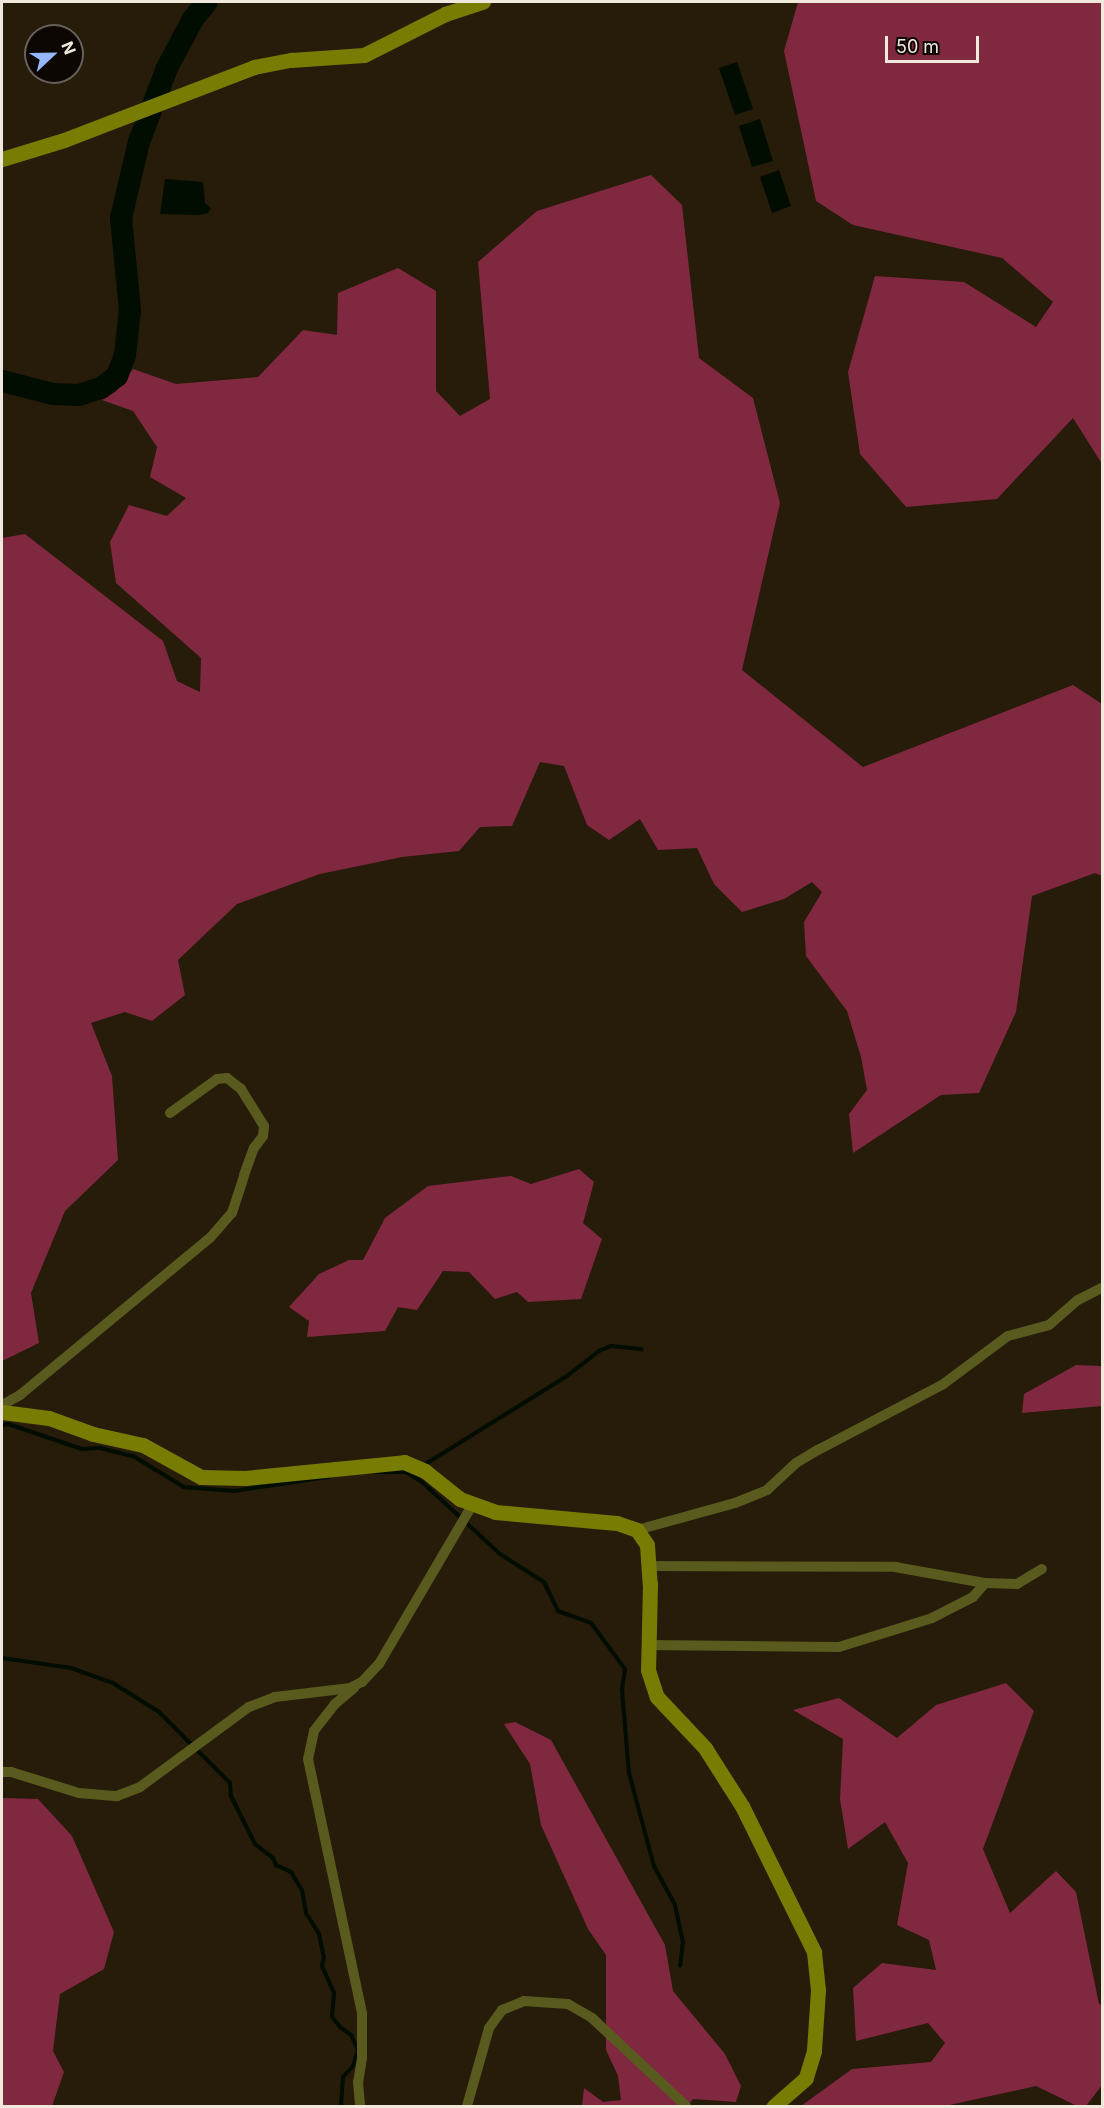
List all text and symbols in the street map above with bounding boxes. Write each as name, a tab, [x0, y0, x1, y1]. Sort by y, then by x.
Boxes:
north arrow	[24, 24, 84, 84]
scale bar	[888, 24, 982, 62]
text: 50 m	[896, 36, 939, 57]
text: N	[57, 39, 80, 57]

